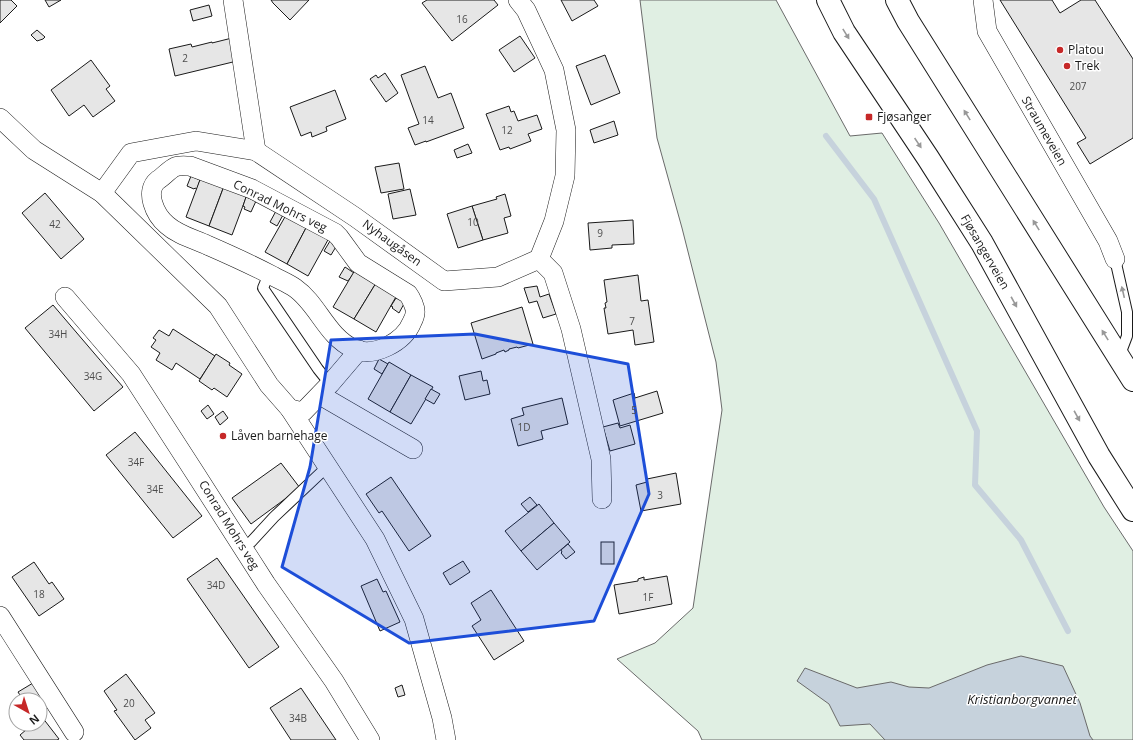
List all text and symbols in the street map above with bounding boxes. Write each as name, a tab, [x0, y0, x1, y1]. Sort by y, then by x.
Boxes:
house number: 16	[456, 12, 468, 26]
one-way arrow	[842, 29, 850, 39]
place label: Platou	[1068, 41, 1104, 58]
marker: Platou	[1055, 45, 1065, 55]
house number: 2	[182, 51, 188, 65]
place label: Trek	[1075, 57, 1100, 74]
marker: Trek	[1062, 61, 1072, 71]
house number: 207	[1069, 79, 1087, 93]
street label: Straumeveien	[1018, 93, 1071, 169]
place label: Fjøsanger	[877, 108, 931, 125]
one-way arrow	[963, 110, 971, 120]
marker: Fjøsanger	[864, 112, 874, 122]
house number: 14	[422, 113, 434, 127]
house number: 12	[501, 123, 513, 137]
one-way arrow	[914, 138, 922, 148]
street label: Conrad Mohrs veg	[230, 175, 330, 236]
street label: Fjøsangerveien	[957, 211, 1014, 292]
street label: Nyhaugåsen	[359, 215, 425, 270]
house number: 10	[467, 215, 479, 229]
house number: 42	[49, 217, 61, 231]
one-way arrow	[1032, 220, 1040, 230]
house number: 9	[597, 226, 603, 240]
one-way arrow	[1119, 286, 1125, 299]
one-way arrow	[1011, 296, 1018, 308]
house number: 7	[629, 314, 635, 328]
house number: 34H	[49, 327, 67, 341]
one-way arrow	[1101, 330, 1109, 340]
house number: 34G	[84, 369, 102, 383]
house number: 5	[631, 403, 637, 417]
one-way arrow	[1074, 410, 1080, 421]
house number: 1D	[518, 420, 530, 434]
place label: Låven barnehage	[231, 427, 328, 444]
marker: Låven barnehage	[218, 431, 228, 441]
house number: 34F	[128, 455, 144, 469]
street label: Conrad Mohrs veg	[195, 477, 264, 573]
house number: 34E	[147, 482, 164, 496]
house number: 3	[657, 488, 663, 502]
house number: 34D	[207, 578, 225, 592]
house number: 18	[33, 587, 45, 601]
house number: 1F	[643, 590, 653, 604]
water label: Kristianborgvannet	[967, 690, 1077, 708]
north arrow	[8, 692, 48, 732]
house number: 20	[123, 696, 135, 710]
house number: 34B	[289, 711, 307, 725]
text: N	[26, 712, 43, 729]

